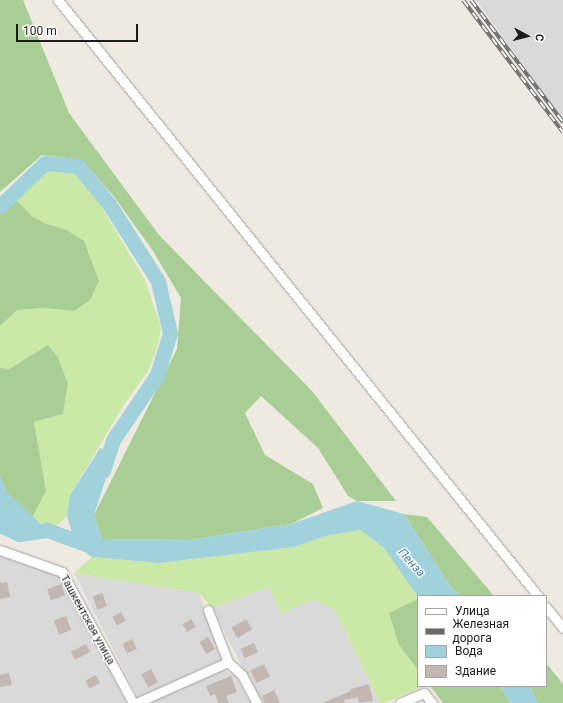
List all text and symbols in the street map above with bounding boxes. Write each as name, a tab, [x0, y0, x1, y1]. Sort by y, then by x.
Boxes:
scale bar	[18, 16, 140, 42]
north arrow	[507, 16, 547, 56]
text: 100 m	[23, 24, 57, 38]
text: С	[533, 33, 546, 42]
water label: Пенза	[394, 546, 428, 580]
street label: Ташкентская улица	[57, 573, 117, 667]
legend	[417, 595, 547, 687]
text: Улица	[455, 604, 490, 618]
text: Железная дорога	[453, 617, 509, 645]
text: Вода	[455, 644, 483, 658]
text: Здание	[455, 664, 496, 678]

